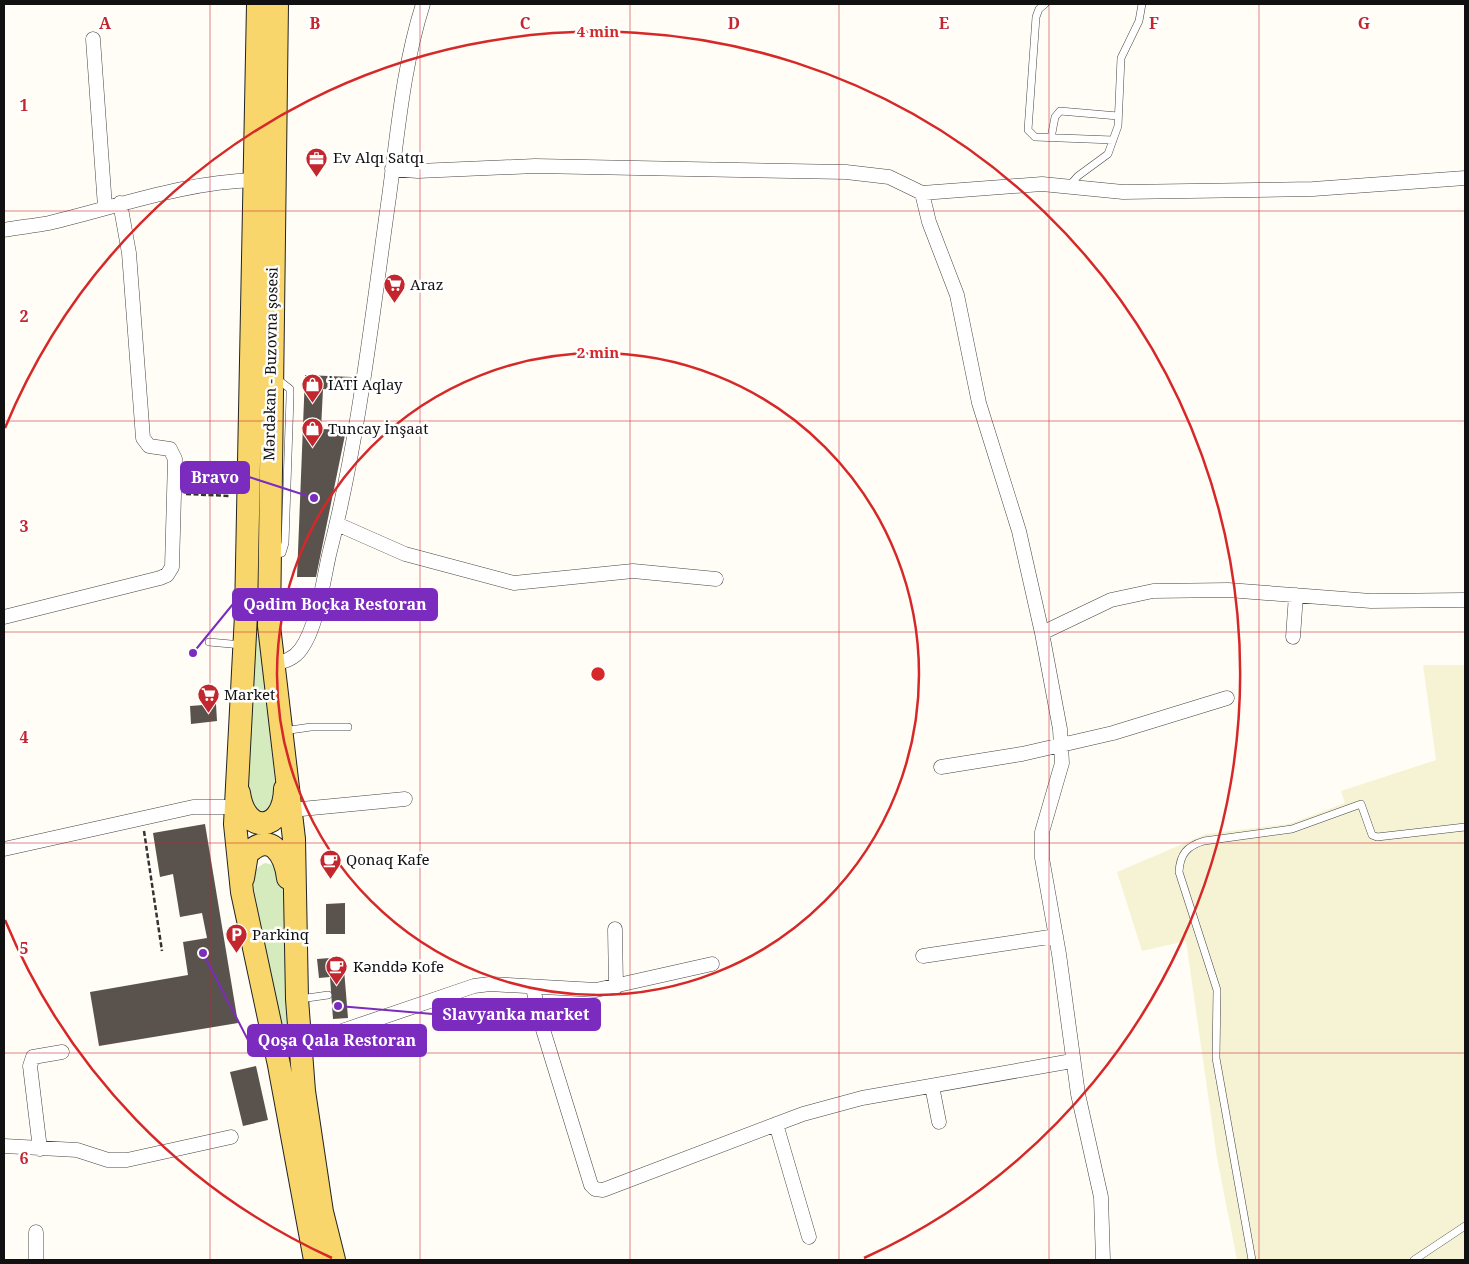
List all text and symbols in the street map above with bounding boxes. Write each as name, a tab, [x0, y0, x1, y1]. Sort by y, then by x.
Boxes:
text: A	[99, 12, 112, 34]
text: B	[310, 12, 321, 34]
text: C	[520, 12, 531, 34]
text: D	[728, 12, 740, 34]
text: E	[939, 12, 949, 34]
text: F	[1149, 12, 1159, 34]
text: G	[1358, 12, 1370, 34]
text: 4 min	[577, 21, 619, 41]
text: 1	[19, 94, 29, 116]
office icon: Ev Alqı Satqı	[305, 146, 329, 177]
place label: Ev Alqı Satqı	[333, 147, 424, 167]
street label: Mərdəkan - Buzovna şosesi	[258, 267, 282, 461]
supermarket icon: Araz	[382, 273, 406, 304]
place label: Araz	[410, 274, 443, 294]
text: 2	[19, 305, 29, 327]
text: 2 min	[577, 342, 619, 362]
shop icon: İATİ Aqlay	[300, 373, 324, 404]
place label: İATİ Aqlay	[328, 374, 403, 394]
shop icon: Tuncay İnşaat	[300, 417, 324, 448]
place label: Tuncay İnşaat	[328, 418, 428, 438]
callout: Bravo	[181, 462, 249, 493]
text: Bravo	[191, 466, 239, 488]
text: 3	[19, 515, 29, 537]
callout: Qədim Boçka Restoran	[233, 589, 437, 620]
text: Qədim Boçka Restoran	[243, 593, 427, 615]
centre of rings	[589, 665, 607, 683]
supermarket icon: Market	[196, 683, 220, 714]
place label: Market	[224, 684, 275, 704]
text: 4	[19, 726, 29, 748]
cafe icon: Qonaq Kafe	[318, 848, 342, 879]
place label: Qonaq Kafe	[346, 849, 430, 869]
parking icon: Parkinq	[224, 923, 248, 954]
place label: Parkinq	[252, 924, 309, 944]
text: 5	[19, 937, 29, 959]
cafe icon: Kənddə Kofe	[325, 955, 349, 986]
place label: Kənddə Kofe	[353, 956, 444, 976]
callout: Slavyanka market	[433, 999, 600, 1030]
text: Slavyanka market	[443, 1003, 590, 1025]
callout: Qoşa Qala Restoran	[248, 1025, 426, 1056]
text: Qoşa Qala Restoran	[258, 1029, 416, 1051]
text: 6	[19, 1147, 29, 1169]

